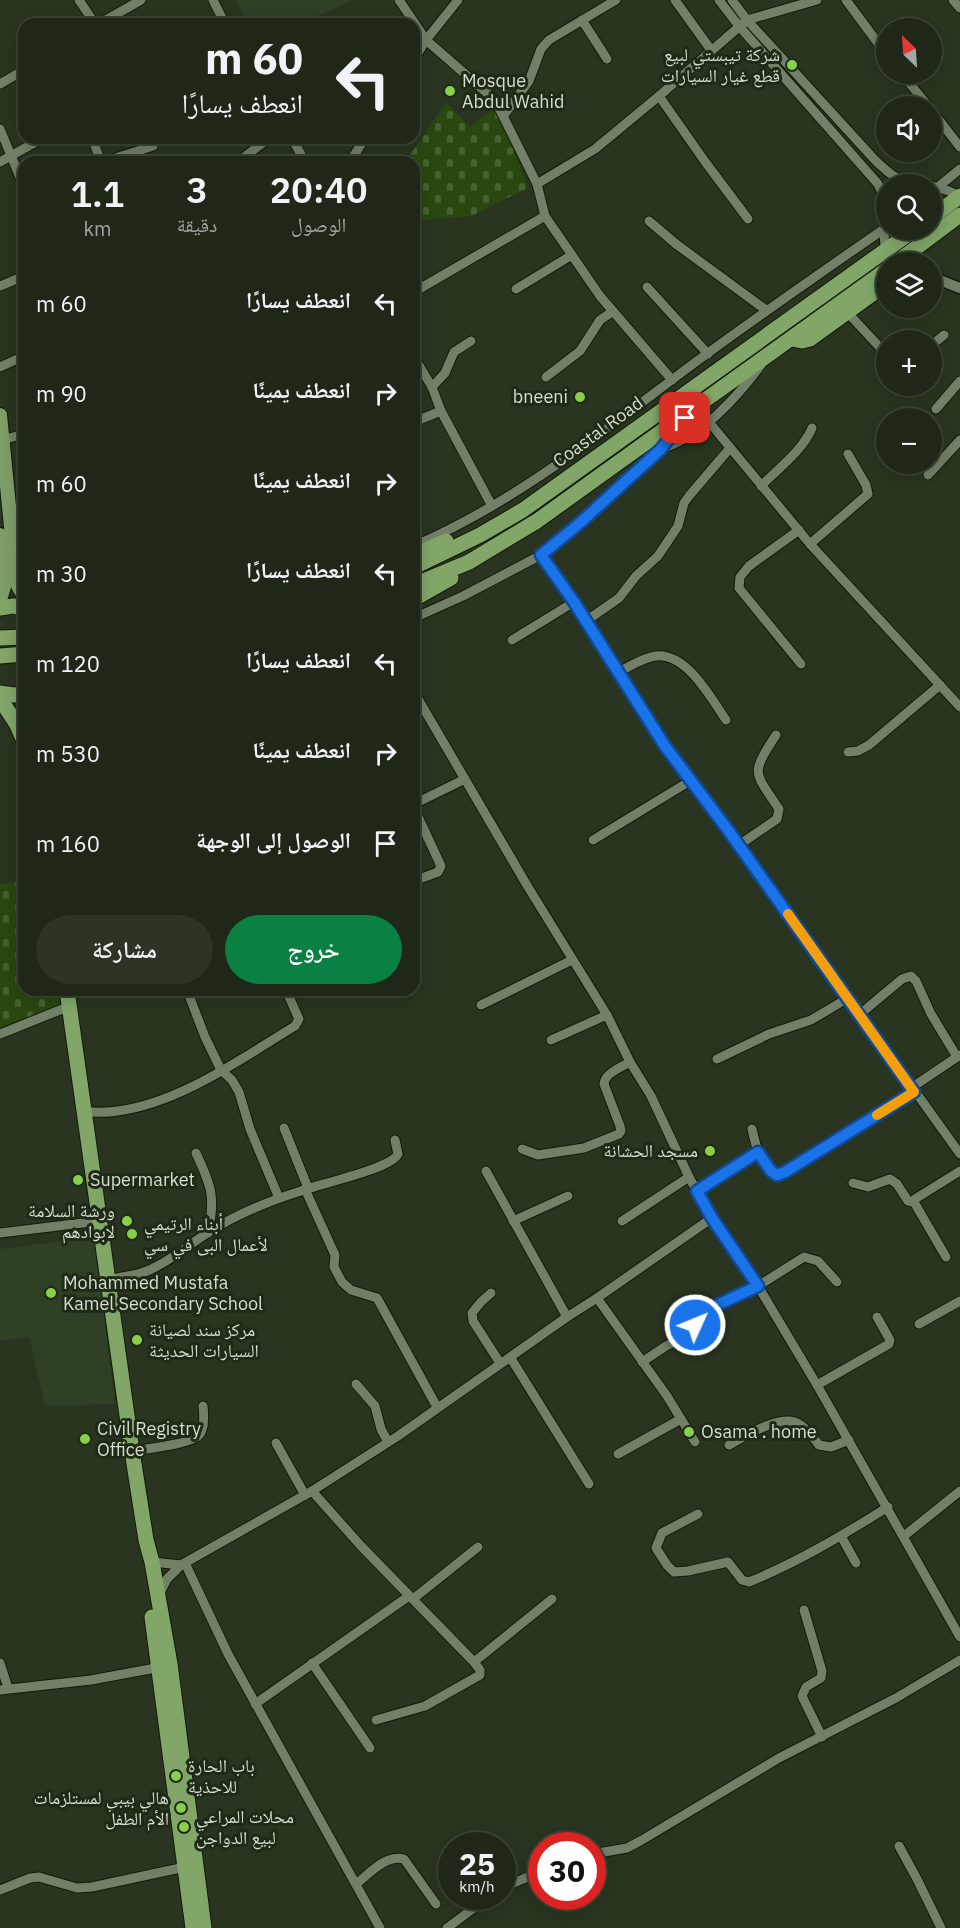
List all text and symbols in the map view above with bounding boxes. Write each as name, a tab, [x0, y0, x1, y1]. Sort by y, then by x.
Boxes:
north arrow	[876, 18, 942, 84]
map controls	[876, 18, 942, 474]
text: 60 m	[205, 31, 303, 86]
icon: left	[324, 42, 402, 120]
place label: شركة تيبستي لبيع قطع غيار السيارات	[661, 43, 780, 88]
marker: شركة تيبستي لبيع قطع غيار السيارات	[785, 58, 799, 72]
place label: Mosque Abdul Wahid	[462, 69, 564, 113]
marker: Mosque Abdul Wahid	[443, 84, 457, 98]
text: انعطف يسارًا	[182, 85, 303, 120]
button: sound	[876, 96, 942, 162]
text: 3	[186, 166, 208, 213]
text: 20:40	[270, 166, 368, 213]
text: 1.1	[70, 170, 124, 217]
button: search	[876, 174, 942, 240]
text: دقيقة	[177, 211, 217, 238]
text: الوصول	[291, 211, 346, 238]
text: km	[83, 215, 111, 242]
button: layers	[876, 252, 942, 318]
text: انعطف يسارًا	[246, 285, 351, 314]
icon: left	[369, 287, 402, 320]
text: 60 m	[36, 289, 87, 318]
button: +	[876, 330, 942, 396]
text: انعطف يمينًا	[253, 375, 351, 404]
icon: right	[369, 377, 402, 410]
text: 90 m	[36, 379, 87, 408]
place label: bneeni	[513, 385, 568, 408]
marker: bneeni	[573, 390, 587, 404]
street label: Coastal Road	[548, 391, 647, 472]
pin	[659, 392, 710, 443]
icon: arrive	[668, 401, 701, 434]
button: −	[876, 408, 942, 474]
text: انعطف يمينًا	[253, 465, 351, 494]
icon: right	[369, 467, 402, 500]
text: 60 m	[36, 469, 87, 498]
text: انعطف يسارًا	[246, 555, 351, 584]
icon: left	[369, 557, 402, 590]
text: 30 m	[36, 559, 87, 588]
text: انعطف يسارًا	[246, 645, 351, 674]
icon: left	[369, 647, 402, 680]
text: 120 m	[36, 649, 100, 678]
text: انعطف يمينًا	[253, 735, 351, 764]
icon: right	[369, 737, 402, 770]
text: 530 m	[36, 739, 100, 768]
text: الوصول إلى الوجهة	[196, 825, 351, 854]
icon: arrive	[369, 827, 402, 860]
text: 160 m	[36, 829, 100, 858]
button: مشاركة	[36, 915, 213, 984]
button: خروج	[225, 915, 402, 984]
place label: مسجد الحشانة	[603, 1139, 698, 1162]
marker: مسجد الحشانة	[703, 1144, 717, 1158]
place label: Supermarket	[90, 1168, 195, 1191]
marker: Supermarket	[71, 1173, 85, 1187]
place label: ورشة السلامة لابوادهم	[28, 1199, 115, 1244]
place label: أبناء الرتيمي لأعمال البى في سي	[144, 1212, 268, 1260]
marker: ورشة السلامة لابوادهم	[120, 1214, 134, 1228]
marker: أبناء الرتيمي لأعمال البى في سي	[125, 1227, 139, 1241]
place label: Mohammed Mustafa Kamel Secondary School	[63, 1271, 263, 1315]
marker: Mohammed Mustafa Kamel Secondary School	[44, 1286, 58, 1300]
position arrow	[663, 1293, 727, 1357]
place label: مركز سند لصيانة السيارات الحديثة	[149, 1318, 259, 1362]
marker: مركز سند لصيانة السيارات الحديثة	[130, 1333, 144, 1347]
place label: Civil Registry Office	[97, 1417, 201, 1461]
place label: Osama . home	[701, 1420, 817, 1443]
marker: Osama . home	[682, 1425, 696, 1439]
marker: Civil Registry Office	[78, 1432, 92, 1446]
place label: باب الحارة للاحذية	[188, 1754, 255, 1798]
marker: باب الحارة للاحذية	[169, 1769, 183, 1783]
place label: هالي بيبي لمستلزمات الأم الطفل	[34, 1786, 169, 1831]
marker: هالي بيبي لمستلزمات الأم الطفل	[174, 1801, 188, 1815]
place label: محلات المراعي لبيع الدواجن	[196, 1805, 294, 1850]
marker: محلات المراعي لبيع الدواجن	[177, 1820, 191, 1834]
speed limit sign: 30	[528, 1832, 606, 1910]
text: 25	[459, 1844, 495, 1883]
text: km/h	[459, 1877, 495, 1896]

